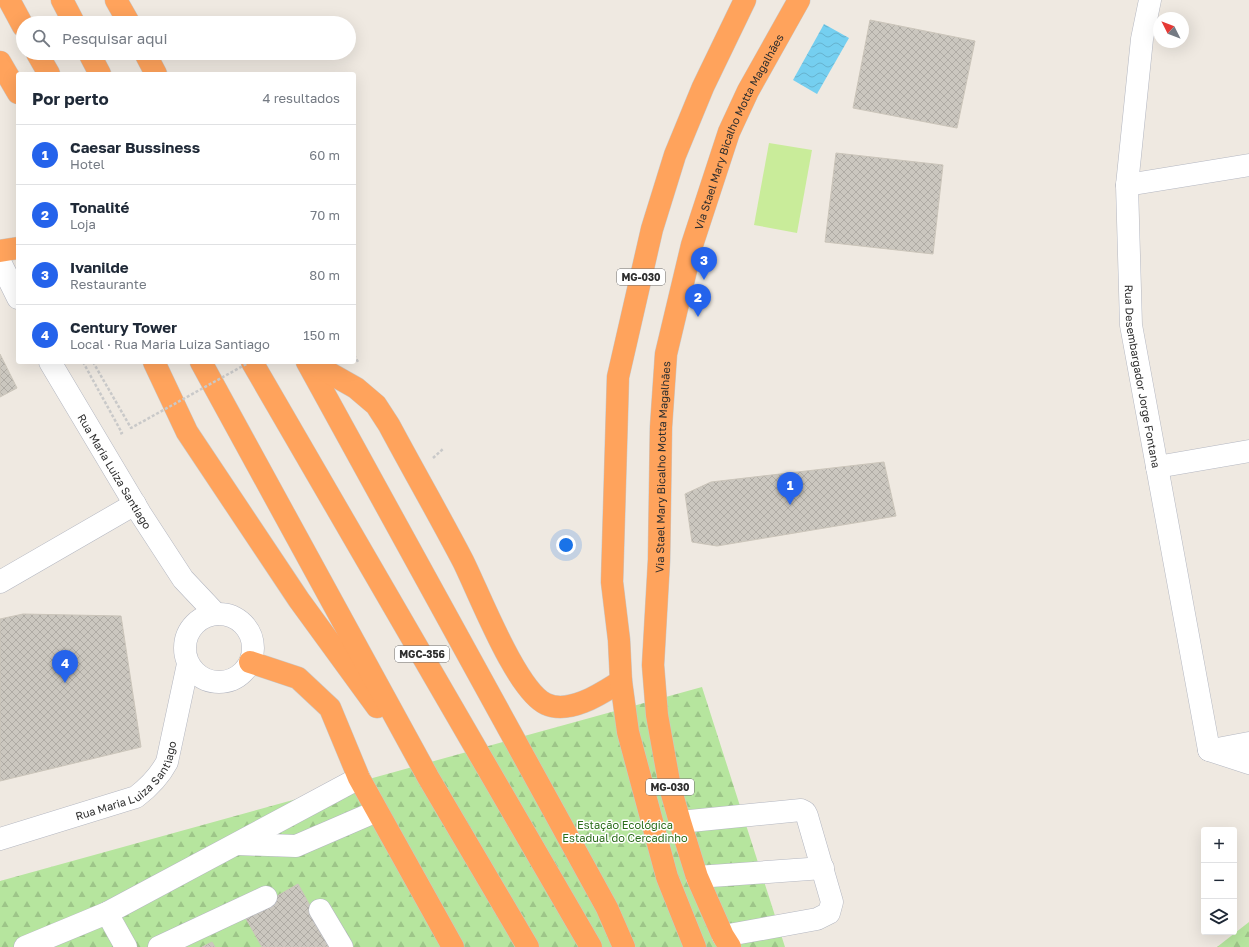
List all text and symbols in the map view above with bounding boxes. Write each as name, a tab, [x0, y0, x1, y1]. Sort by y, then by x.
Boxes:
north arrow	[1153, 12, 1189, 48]
search box	[16, 16, 356, 60]
icon: search	[30, 27, 52, 49]
text: Pesquisar aqui	[62, 29, 167, 47]
street label: Via Stael Mary Bicalho Motta Magalhães	[691, 31, 785, 231]
text: Por perto	[32, 88, 109, 109]
text: 4 resultados	[262, 90, 340, 106]
text: Caesar Bussiness	[70, 138, 200, 156]
text: 1	[42, 147, 48, 163]
text: 60 m	[309, 147, 340, 163]
text: Hotel	[70, 156, 105, 172]
text: Tonalité	[70, 198, 129, 216]
text: 2	[41, 207, 49, 223]
text: 70 m	[310, 207, 340, 223]
text: Loja	[70, 216, 96, 232]
pin: 3	[691, 247, 717, 280]
text: Ivanilde	[70, 258, 129, 276]
text: 3	[41, 267, 49, 283]
text: 80 m	[309, 267, 340, 283]
road number: MG-030	[617, 269, 665, 285]
text: Restaurante	[70, 276, 146, 292]
pin: 2	[685, 284, 711, 317]
street label: Rua Desembargador Jorge Fontana	[1123, 284, 1164, 469]
text: Century Tower	[70, 318, 177, 336]
text: 4	[41, 327, 49, 343]
text: 150 m	[303, 327, 340, 343]
text: Local · Rua Maria Luiza Santiago	[70, 336, 270, 352]
street label: Via Stael Mary Bicalho Motta Magalhães	[652, 361, 672, 573]
street label: Rua Maria Luiza Santiago	[76, 411, 155, 531]
pin: 1	[777, 472, 803, 505]
your location	[556, 535, 576, 555]
road number: MGC-356	[395, 646, 449, 662]
pin: 4	[52, 650, 78, 683]
street label: Rua Maria Luiza Santiago	[74, 739, 178, 822]
road number: MG-030	[646, 779, 694, 795]
park label: Estação Ecológica Estadual do Cercadinho	[562, 818, 688, 844]
map controls	[1201, 827, 1237, 935]
button: +	[1201, 827, 1237, 863]
button: −	[1201, 863, 1237, 899]
button: layers	[1201, 899, 1237, 935]

